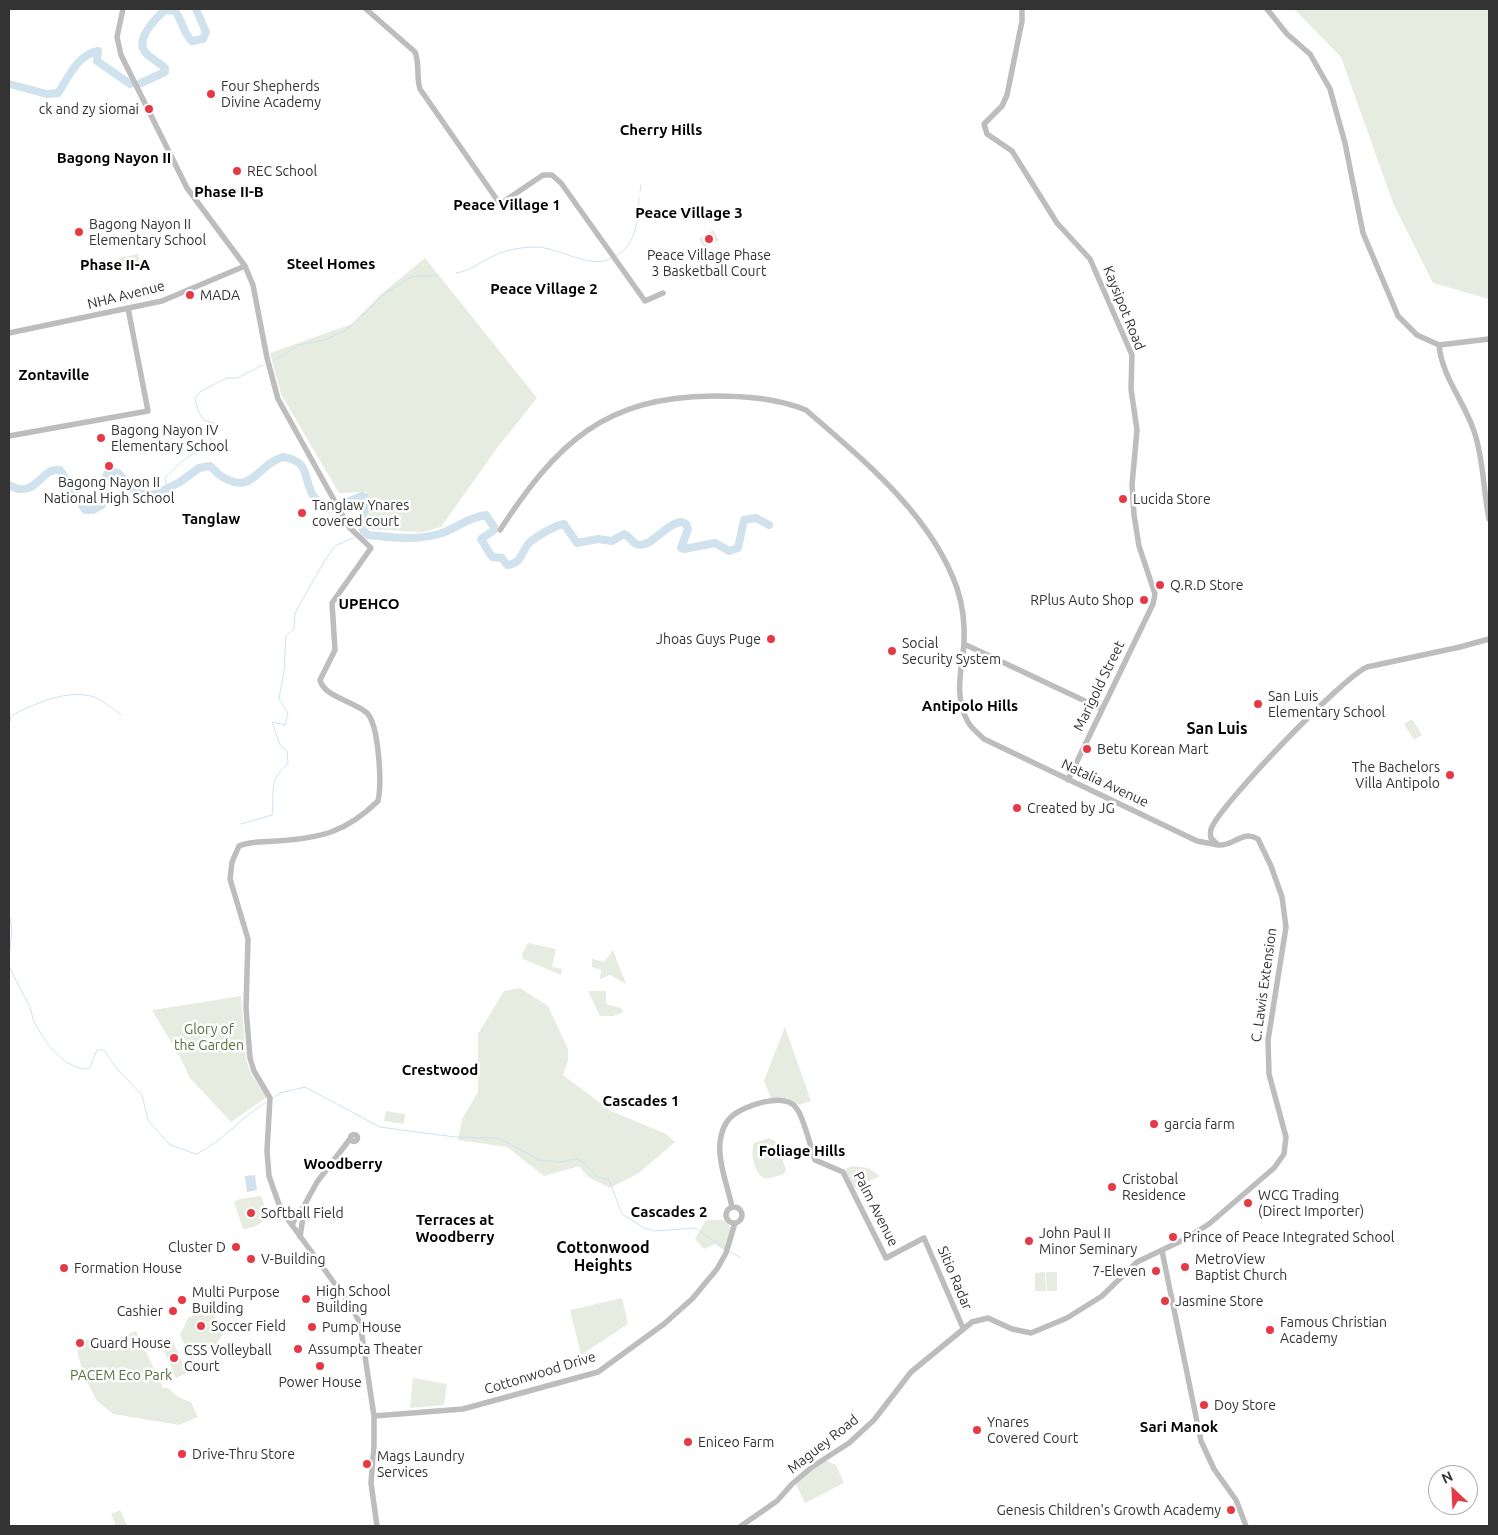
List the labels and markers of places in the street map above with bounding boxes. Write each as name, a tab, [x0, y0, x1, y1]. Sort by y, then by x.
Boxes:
place label: Four Shepherds Divine Academy	[221, 78, 321, 110]
marker: Four Shepherds Divine Academy	[205, 88, 217, 100]
place label: ck and zy siomai	[39, 101, 139, 117]
marker: ck and zy siomai	[143, 103, 155, 115]
place label: REC School	[247, 163, 317, 179]
marker: REC School	[231, 165, 243, 177]
place label: Bagong Nayon II Elementary School	[89, 216, 206, 248]
marker: Bagong Nayon II Elementary School	[73, 226, 85, 238]
marker: Peace Village Phase 3 Basketball Court	[703, 233, 715, 245]
place label: Peace Village Phase 3 Basketball Court	[647, 247, 771, 280]
place label: MADA	[200, 287, 240, 303]
marker: MADA	[184, 289, 196, 301]
place label: Bagong Nayon IV Elementary School	[111, 422, 228, 454]
marker: Bagong Nayon IV Elementary School	[95, 432, 107, 444]
marker: Bagong Nayon II National High School	[103, 460, 115, 472]
place label: Bagong Nayon II National High School	[44, 474, 174, 507]
place label: Lucida Store	[1133, 491, 1211, 507]
marker: Lucida Store	[1117, 493, 1129, 505]
place label: Tanglaw Ynares covered court	[312, 497, 409, 530]
marker: Tanglaw Ynares covered court	[296, 507, 308, 519]
place label: Q.R.D Store	[1170, 577, 1243, 593]
marker: Q.R.D Store	[1154, 579, 1166, 591]
place label: RPlus Auto Shop	[1030, 592, 1134, 608]
marker: RPlus Auto Shop	[1138, 594, 1150, 606]
place label: Jhoas Guys Puge	[656, 631, 761, 647]
marker: Jhoas Guys Puge	[765, 633, 777, 645]
place label: Social Security System	[902, 635, 1001, 668]
marker: Social Security System	[886, 645, 898, 657]
place label: San Luis Elementary School	[1268, 688, 1385, 720]
marker: San Luis Elementary School	[1252, 698, 1264, 710]
place label: Betu Korean Mart	[1097, 741, 1208, 757]
marker: Betu Korean Mart	[1081, 743, 1093, 755]
place label: The Bachelors Villa Antipolo	[1352, 759, 1440, 792]
marker: The Bachelors Villa Antipolo	[1444, 769, 1456, 781]
place label: Created by JG	[1027, 800, 1115, 816]
marker: Created by JG	[1011, 802, 1023, 814]
place label: garcia farm	[1164, 1116, 1235, 1132]
marker: garcia farm	[1148, 1118, 1160, 1130]
place label: Cristobal Residence	[1122, 1171, 1186, 1204]
marker: Cristobal Residence	[1106, 1181, 1118, 1193]
place label: WCG Trading (Direct Importer)	[1258, 1187, 1364, 1220]
marker: WCG Trading (Direct Importer)	[1242, 1197, 1254, 1209]
place label: Softball Field	[261, 1205, 344, 1221]
marker: Softball Field	[245, 1207, 257, 1219]
place label: John Paul II Minor Seminary	[1039, 1225, 1137, 1258]
place label: Prince of Peace Integrated School	[1183, 1229, 1394, 1245]
marker: Prince of Peace Integrated School	[1167, 1231, 1179, 1243]
marker: John Paul II Minor Seminary	[1023, 1235, 1035, 1247]
place label: Cluster D	[168, 1239, 226, 1255]
marker: Cluster D	[230, 1241, 242, 1253]
place label: V-Building	[261, 1251, 325, 1267]
place label: MetroView Baptist Church	[1195, 1251, 1287, 1284]
marker: V-Building	[245, 1253, 257, 1265]
place label: Formation House	[74, 1260, 182, 1276]
marker: MetroView Baptist Church	[1179, 1261, 1191, 1273]
marker: Formation House	[58, 1262, 70, 1274]
place label: 7-Eleven	[1092, 1263, 1146, 1279]
marker: 7-Eleven	[1150, 1265, 1162, 1277]
place label: High School Building	[316, 1283, 390, 1315]
place label: Multi Purpose Building	[192, 1284, 280, 1316]
marker: High School Building	[300, 1293, 312, 1305]
place label: Jasmine Store	[1175, 1293, 1264, 1309]
marker: Multi Purpose Building	[176, 1294, 188, 1306]
marker: Jasmine Store	[1159, 1295, 1171, 1307]
place label: Cashier	[117, 1303, 163, 1319]
marker: Cashier	[167, 1305, 179, 1317]
place label: Famous Christian Academy	[1280, 1314, 1387, 1346]
place label: Soccer Field	[211, 1318, 286, 1334]
place label: Pump House	[322, 1319, 402, 1335]
marker: Soccer Field	[195, 1320, 207, 1332]
marker: Pump House	[306, 1321, 318, 1333]
marker: Famous Christian Academy	[1264, 1324, 1276, 1336]
place label: Guard House	[90, 1335, 171, 1351]
marker: Guard House	[74, 1337, 86, 1349]
place label: Assumpta Theater	[308, 1341, 423, 1357]
place label: CSS Volleyball Court	[184, 1342, 272, 1374]
marker: Assumpta Theater	[292, 1343, 304, 1355]
marker: CSS Volleyball Court	[168, 1352, 180, 1364]
marker: Power House	[314, 1360, 326, 1372]
place label: Power House	[278, 1374, 362, 1390]
place label: Doy Store	[1214, 1397, 1276, 1413]
marker: Doy Store	[1198, 1399, 1210, 1411]
place label: Ynares Covered Court	[987, 1414, 1078, 1446]
marker: Ynares Covered Court	[971, 1424, 983, 1436]
place label: Eniceo Farm	[698, 1434, 774, 1450]
marker: Eniceo Farm	[682, 1436, 694, 1448]
place label: Drive-Thru Store	[192, 1446, 295, 1462]
marker: Drive-Thru Store	[176, 1448, 188, 1460]
place label: Mags Laundry Services	[377, 1448, 465, 1480]
marker: Mags Laundry Services	[361, 1458, 373, 1470]
place label: Genesis Children's Growth Academy	[996, 1502, 1221, 1518]
marker: Genesis Children's Growth Academy	[1225, 1504, 1237, 1516]

